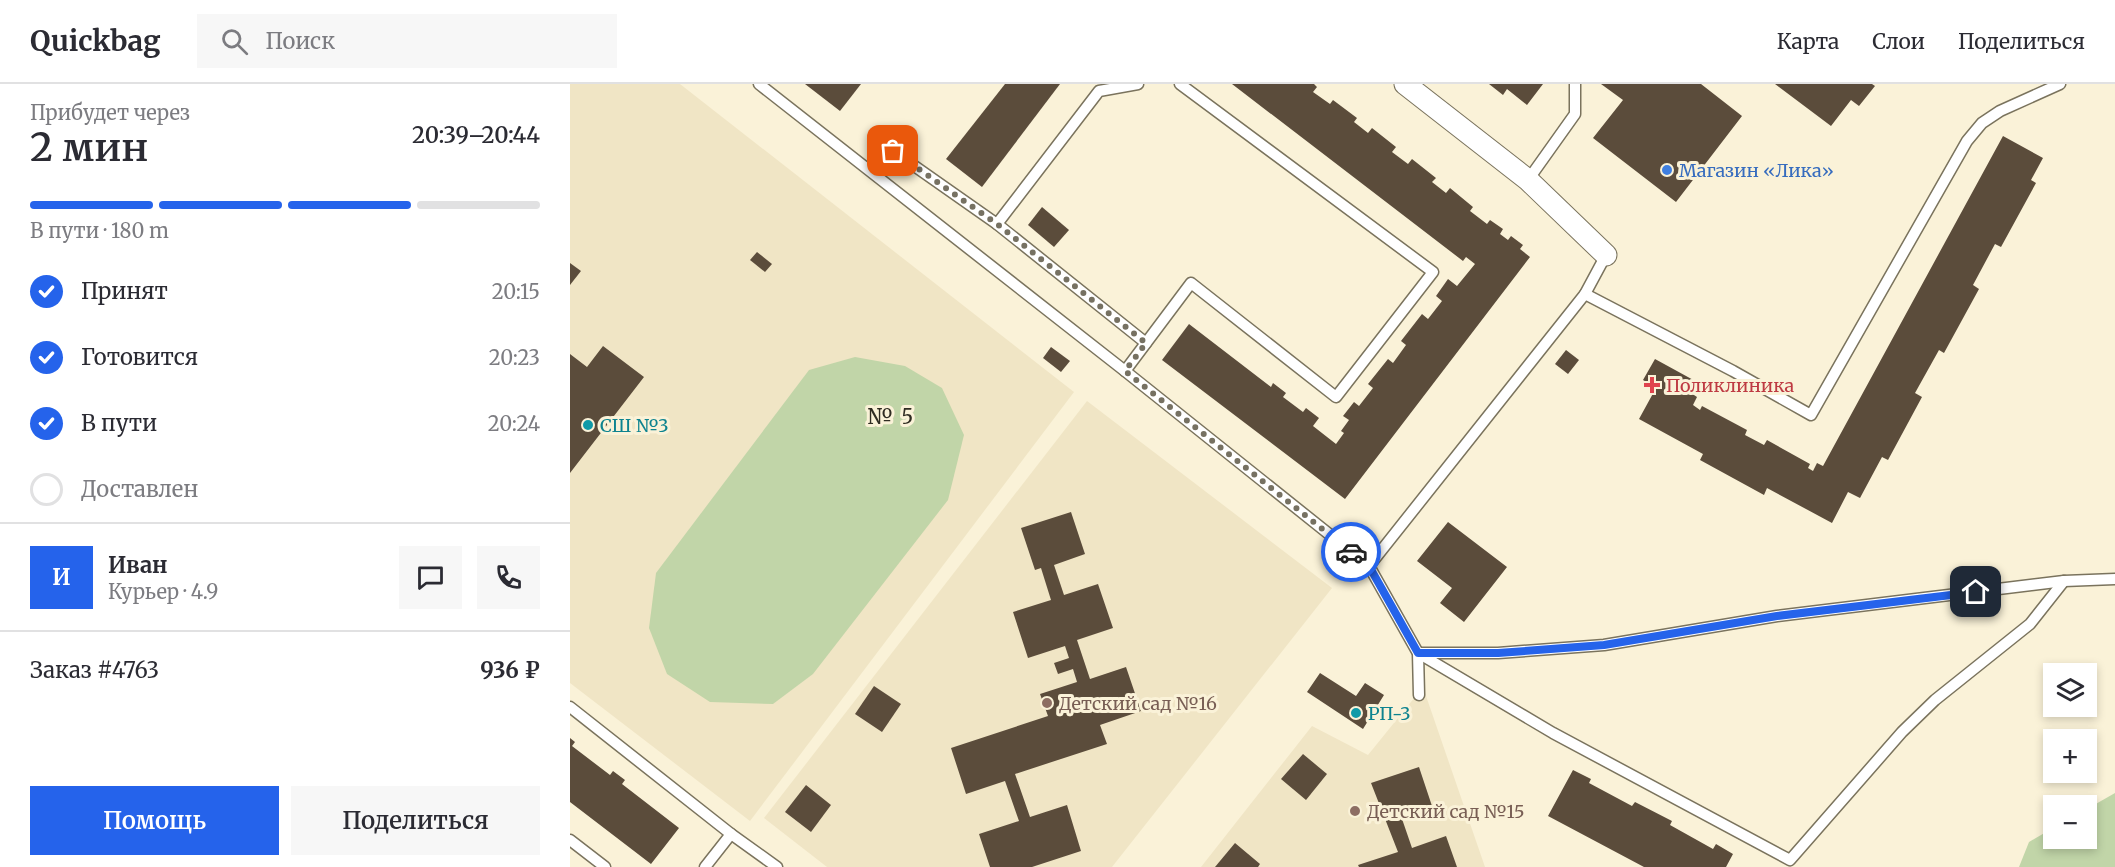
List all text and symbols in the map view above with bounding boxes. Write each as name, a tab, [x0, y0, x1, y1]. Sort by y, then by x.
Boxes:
search box	[197, 14, 617, 68]
text: Quickbag	[30, 23, 161, 59]
icon: search	[218, 25, 251, 58]
text: Поиск	[266, 27, 335, 55]
text: Карта	[1777, 28, 1839, 55]
text: Слои	[1872, 28, 1925, 55]
text: Поделиться	[1958, 28, 2085, 55]
text: Прибудет через	[30, 100, 190, 125]
text: 20:39–20:44	[412, 121, 540, 149]
text: 2 мин	[30, 123, 148, 172]
pin	[867, 125, 918, 176]
icon: bag	[876, 134, 909, 167]
place label: Магазин «Лика»	[1679, 159, 1834, 182]
marker: Магазин «Лика»	[1660, 163, 1674, 177]
text: В пути · 180 m	[30, 218, 169, 243]
icon: check	[30, 275, 63, 308]
text: Принят	[81, 277, 168, 305]
text: 20:15	[492, 279, 540, 304]
icon: check	[30, 341, 63, 374]
text: Готовится	[81, 343, 198, 371]
text: 20:23	[489, 345, 540, 370]
place label: Поликлиника	[1666, 374, 1795, 397]
marker: Поликлиника	[1643, 376, 1661, 394]
district label: № 5	[867, 404, 915, 429]
icon: check	[30, 407, 63, 440]
text: В пути	[81, 409, 157, 437]
text: 20:24	[488, 411, 540, 436]
place label: СШ №3	[600, 414, 669, 437]
marker: СШ №3	[581, 418, 595, 432]
text: Доставлен	[81, 475, 198, 503]
courier	[1321, 522, 1381, 582]
icon: car	[1335, 536, 1368, 569]
button: chat	[399, 546, 462, 609]
button: phone	[477, 546, 540, 609]
text: Иван	[108, 551, 168, 579]
text: И	[52, 563, 71, 591]
pin	[1950, 566, 2001, 617]
icon: home	[1959, 575, 1992, 608]
text: Курьер · 4.9	[108, 579, 218, 604]
text: Заказ #4763	[30, 656, 159, 684]
text: 936 ₽	[480, 656, 540, 684]
map controls	[2043, 663, 2097, 849]
button: layers	[2043, 663, 2097, 717]
place label: Детский сад №16	[1059, 692, 1217, 715]
marker: Детский сад №16	[1040, 696, 1054, 710]
place label: РП-3	[1368, 702, 1411, 725]
marker: РП-3	[1349, 706, 1363, 720]
button: +	[2043, 729, 2097, 783]
button: Помощь	[30, 786, 279, 855]
button: Поделиться	[291, 786, 540, 855]
button: −	[2043, 795, 2097, 849]
place label: Детский сад №15	[1367, 800, 1525, 823]
marker: Детский сад №15	[1348, 804, 1362, 818]

